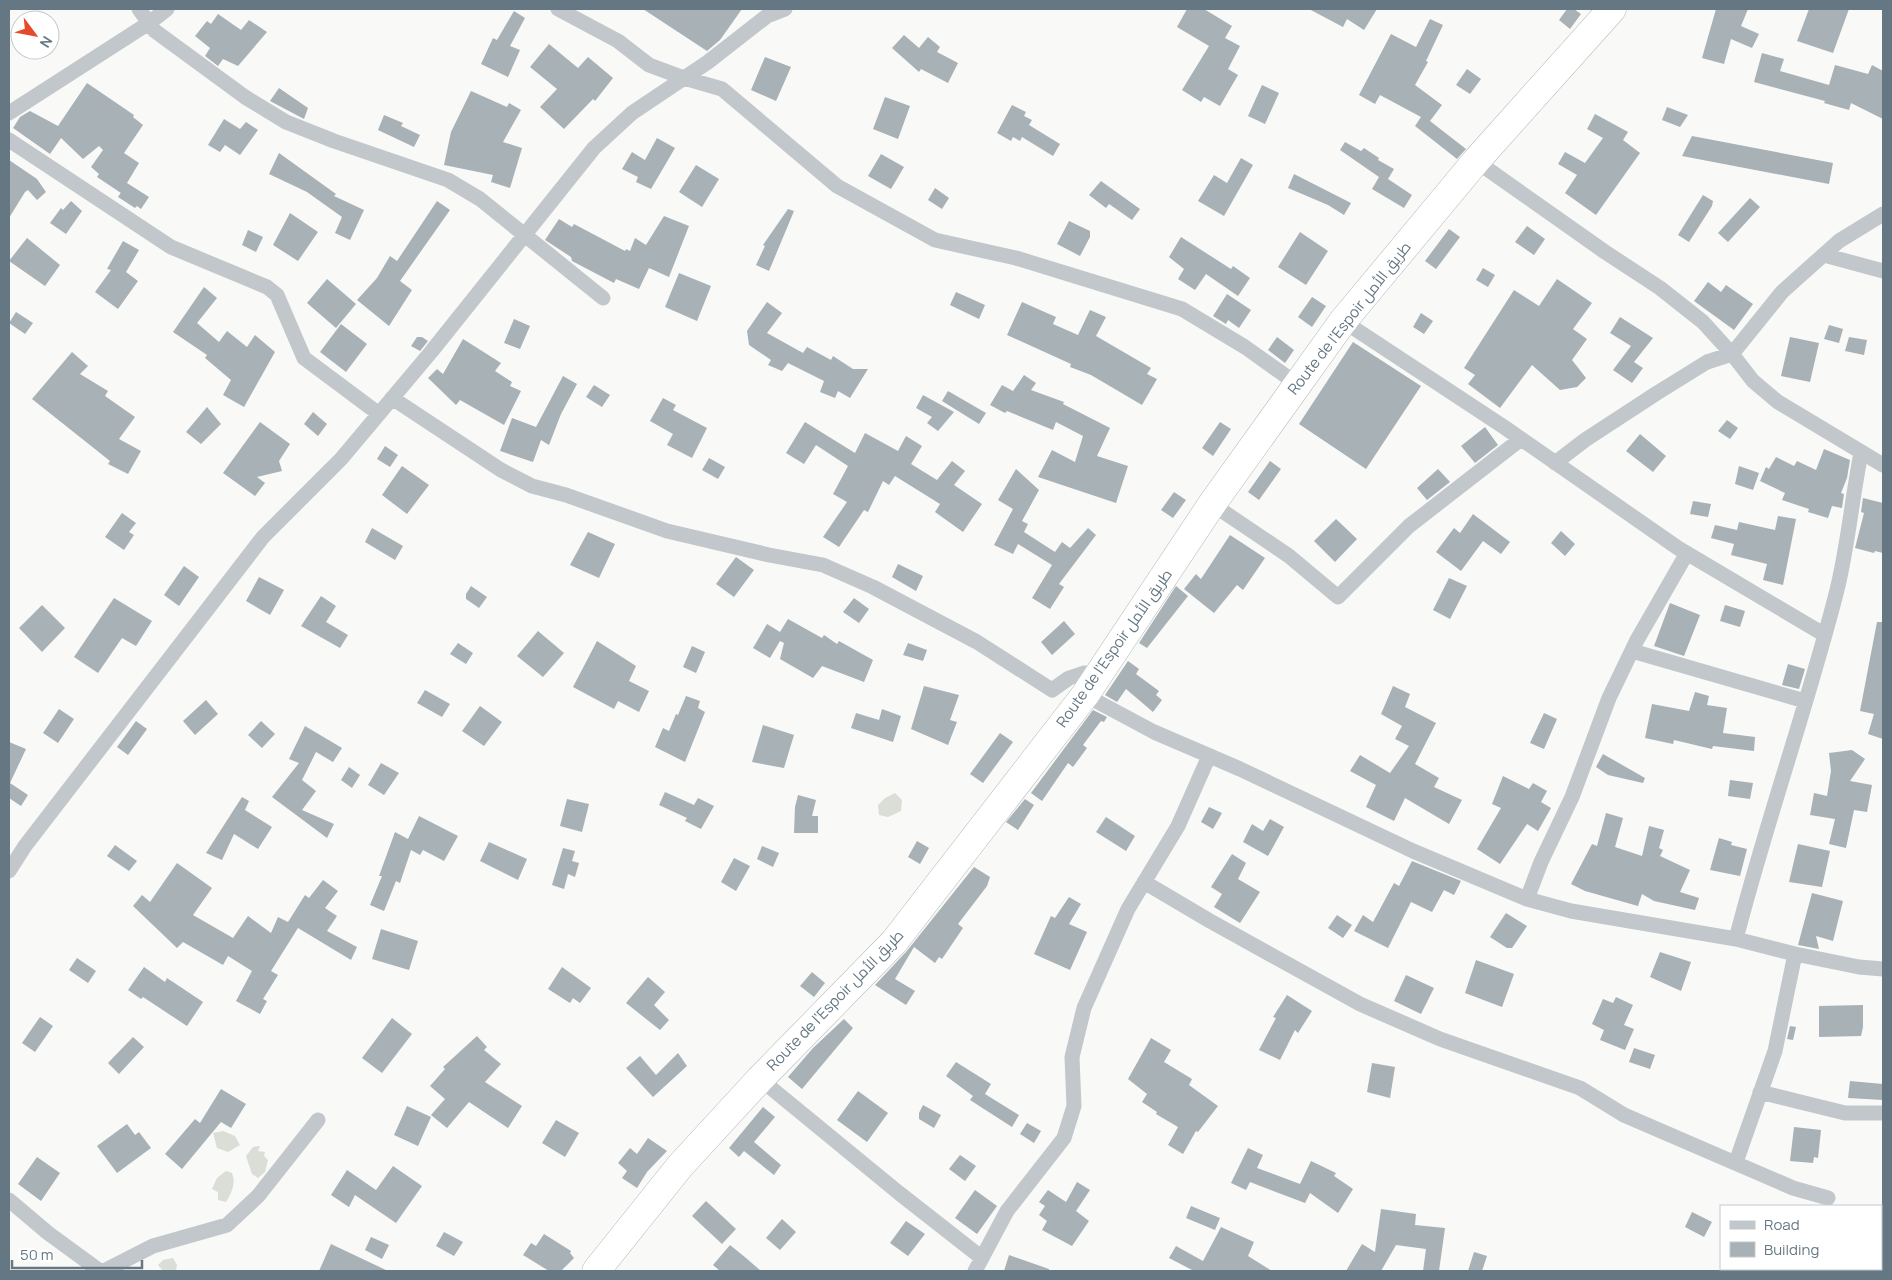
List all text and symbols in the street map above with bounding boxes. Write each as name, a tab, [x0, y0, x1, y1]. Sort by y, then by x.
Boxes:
north arrow	[10, 10, 60, 60]
text: N	[36, 33, 57, 51]
street label: Route de l’Espoir طريق الأمل	[1283, 237, 1415, 399]
street label: Route de l’Espoir طريق الأمل	[1051, 565, 1177, 731]
street label: Route de l’Espoir طريق الأمل	[762, 925, 908, 1075]
legend	[1720, 1205, 1882, 1270]
text: Road	[1764, 1214, 1800, 1235]
scale bar	[12, 1238, 142, 1270]
text: Building	[1764, 1239, 1819, 1260]
text: 50 m	[20, 1244, 54, 1265]

